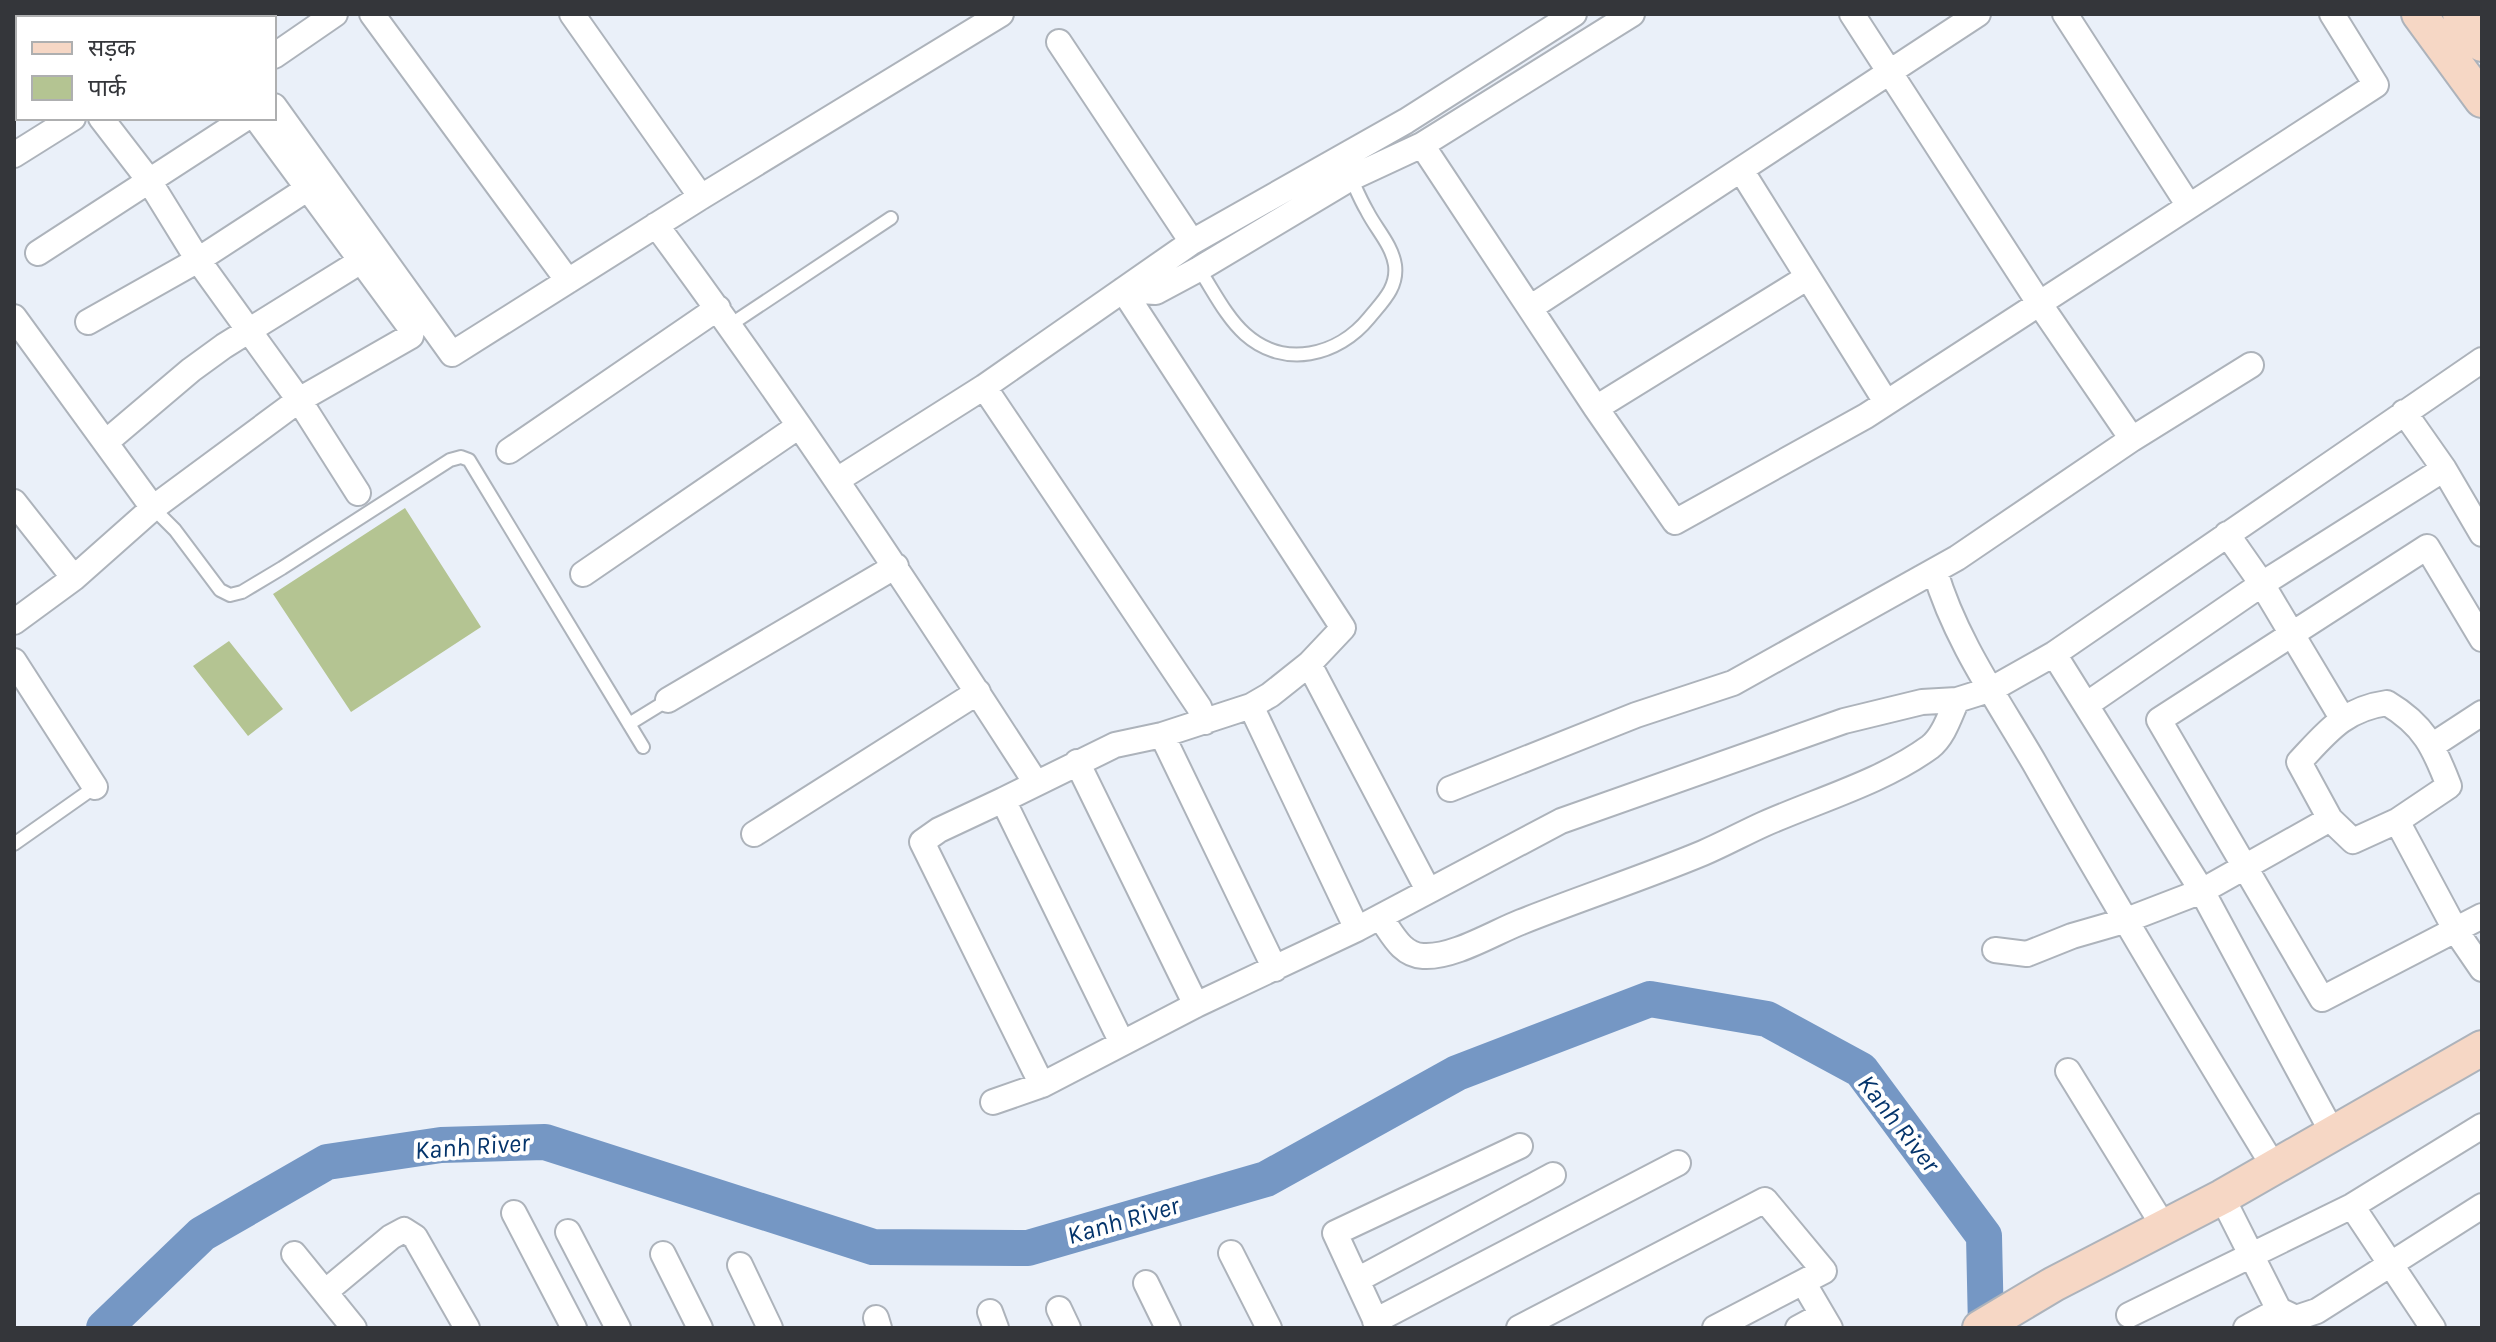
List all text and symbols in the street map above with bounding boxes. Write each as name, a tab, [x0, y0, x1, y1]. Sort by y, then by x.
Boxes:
legend	[16, 16, 276, 120]
text: सड़क	[88, 34, 136, 62]
text: पार्क	[88, 74, 127, 102]
water label: Kanh River	[1851, 1068, 1947, 1179]
water label: Kanh River	[413, 1127, 532, 1166]
water label: Kanh River	[1063, 1189, 1184, 1251]

